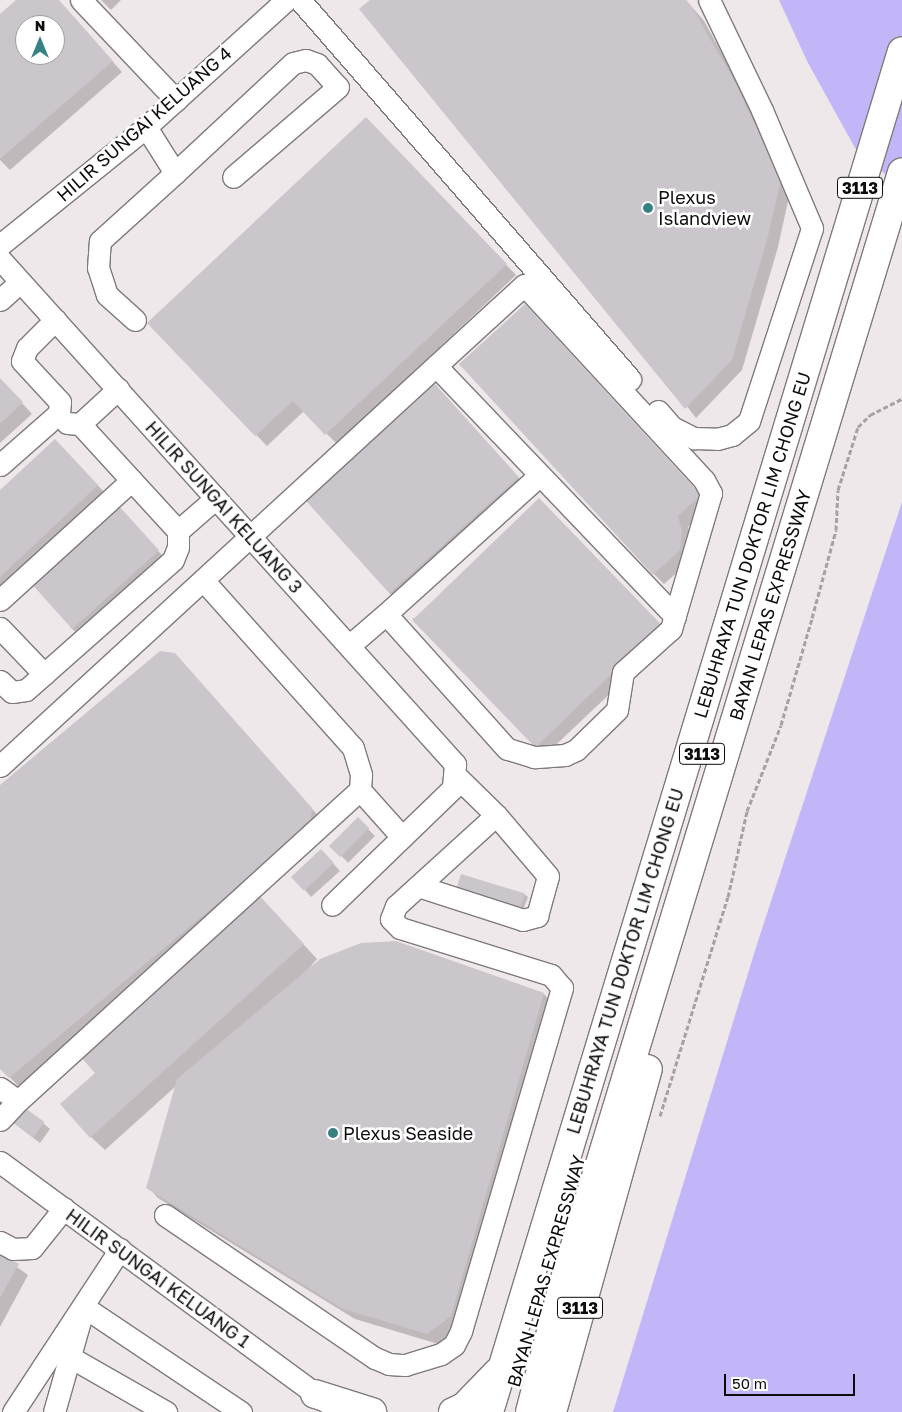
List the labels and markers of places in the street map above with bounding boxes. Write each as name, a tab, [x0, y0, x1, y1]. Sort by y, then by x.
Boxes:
place label: Plexus Islandview	[658, 187, 751, 230]
marker: Plexus Islandview	[642, 202, 654, 214]
place label: Plexus Seaside	[343, 1122, 473, 1144]
marker: Plexus Seaside	[327, 1127, 339, 1139]

